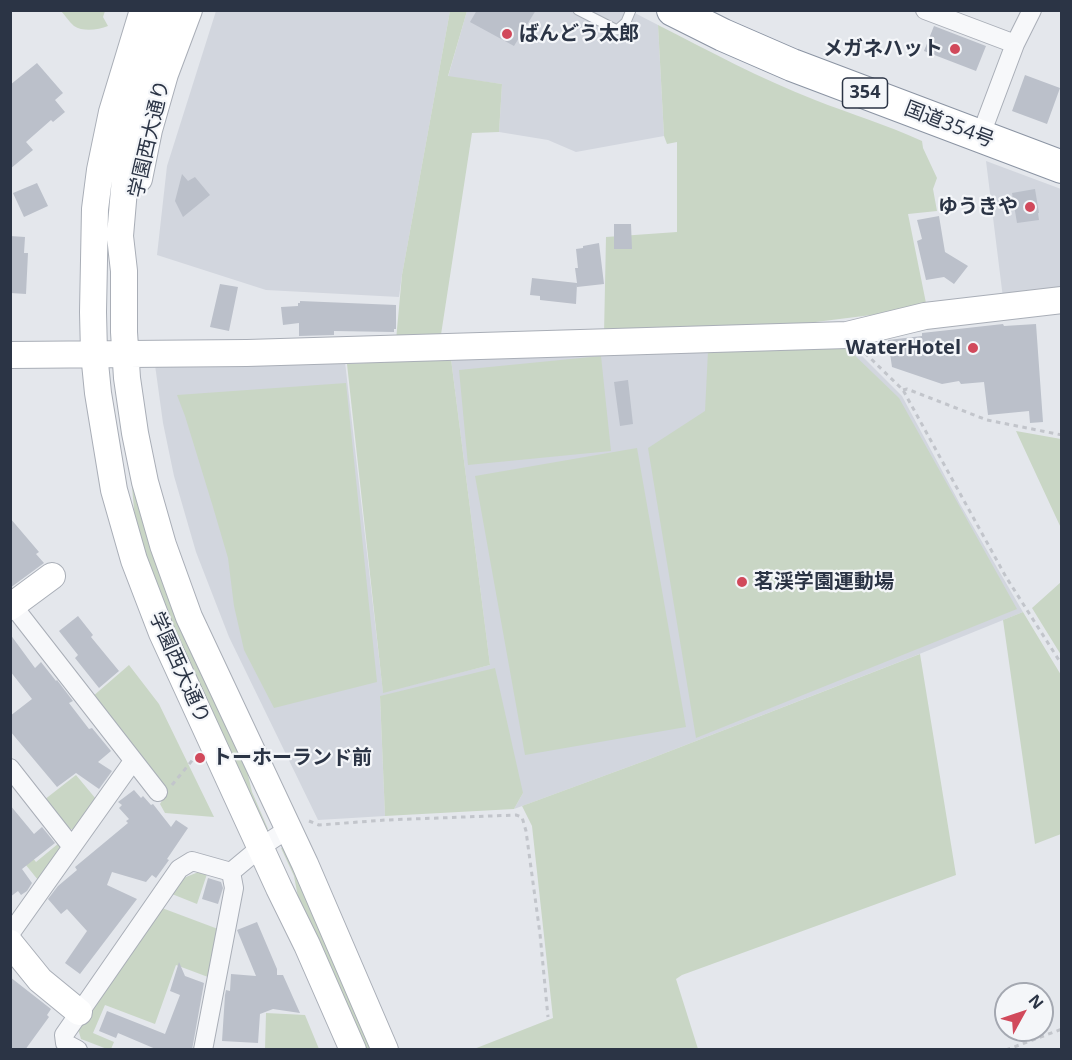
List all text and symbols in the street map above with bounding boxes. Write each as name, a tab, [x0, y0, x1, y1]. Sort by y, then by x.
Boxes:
place label: ばんどう太郎	[519, 22, 639, 46]
marker: ばんどう太郎	[500, 27, 514, 41]
place label: メガネハット	[823, 37, 943, 61]
marker: メガネハット	[948, 42, 962, 56]
street label: 学園西大通り	[125, 78, 175, 200]
road number: 354	[842, 78, 888, 108]
street label: 国道354号	[901, 97, 997, 153]
place label: ゆうきや	[938, 195, 1018, 219]
marker: ゆうきや	[1023, 200, 1037, 214]
place label: WaterHotel	[846, 336, 961, 360]
marker: WaterHotel	[966, 341, 980, 355]
place label: 茗渓学園運動場	[754, 570, 894, 594]
marker: 茗渓学園運動場	[735, 575, 749, 589]
street label: 学園西大通り	[144, 608, 214, 728]
place label: トーホーランド前	[212, 746, 372, 770]
marker: トーホーランド前	[193, 751, 207, 765]
north arrow	[994, 982, 1054, 1042]
text: N	[1024, 990, 1049, 1014]

